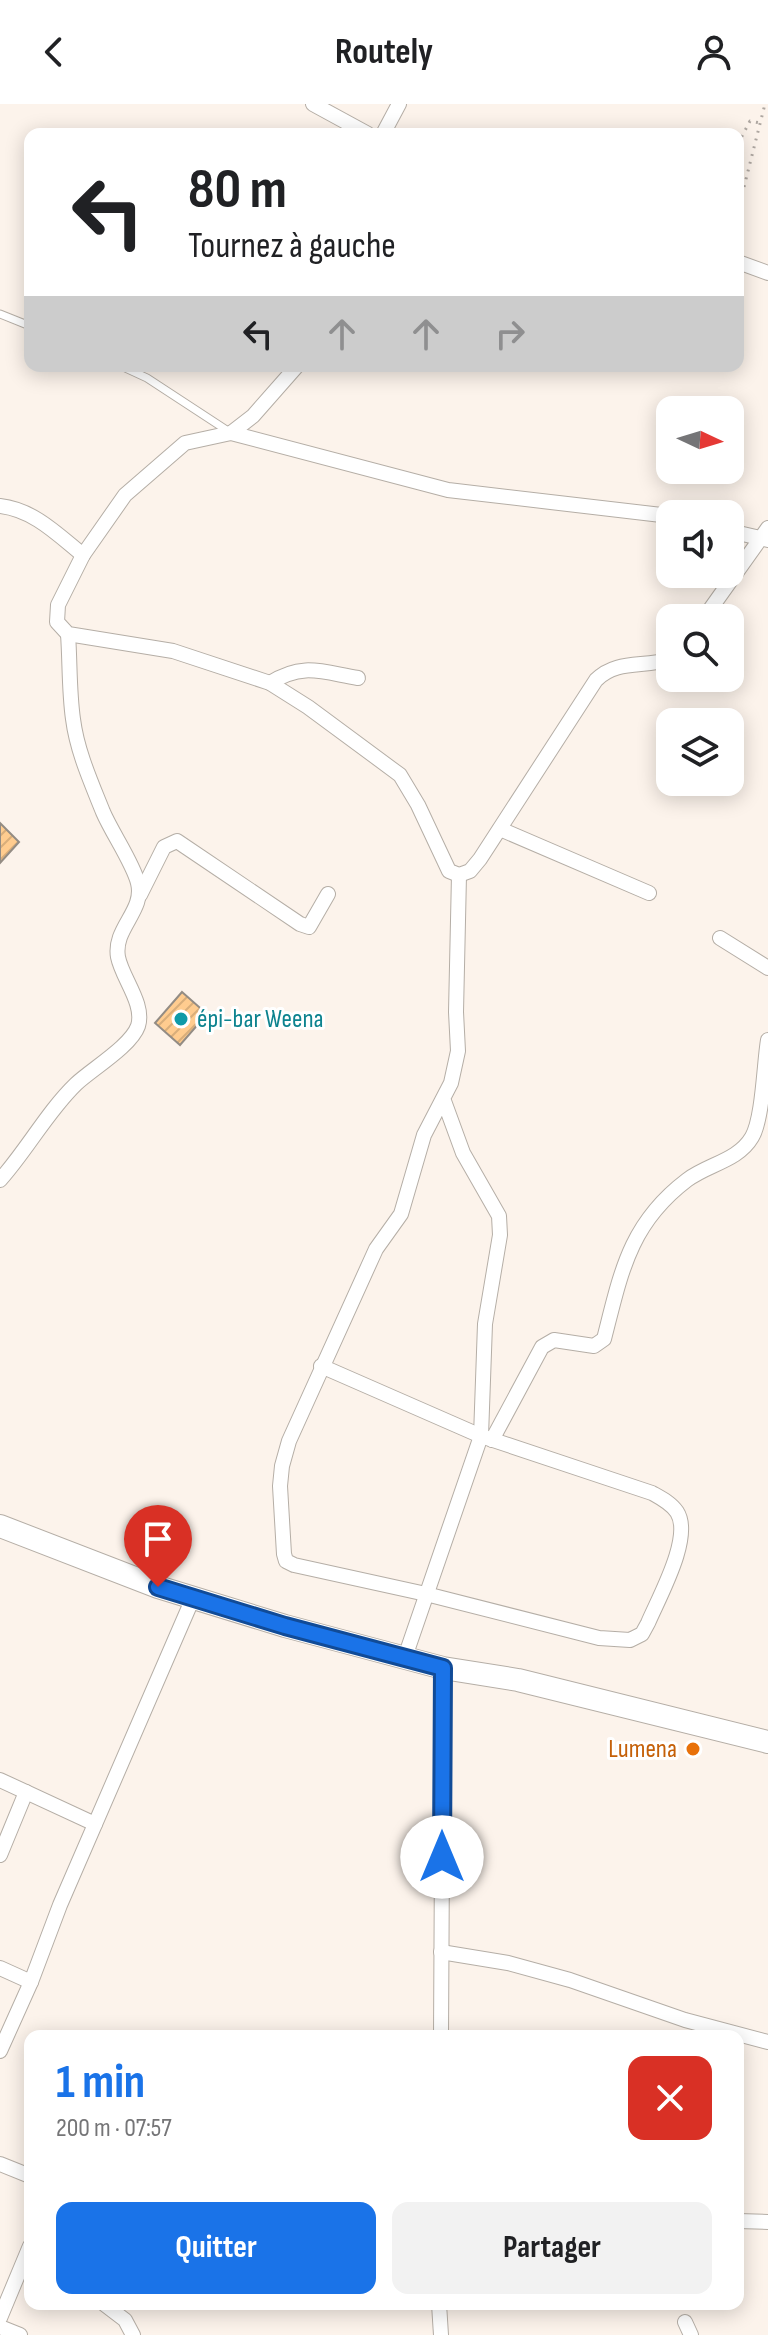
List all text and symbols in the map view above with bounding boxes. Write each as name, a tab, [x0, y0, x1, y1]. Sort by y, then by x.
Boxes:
icon: back	[32, 30, 76, 74]
icon: person	[692, 30, 736, 74]
text: Routely	[335, 31, 433, 74]
text: 80 m	[188, 157, 287, 224]
icon: left	[56, 160, 160, 264]
text: Tournez à gauche	[188, 225, 396, 268]
icon: left	[236, 312, 280, 356]
icon: ahead	[320, 312, 364, 356]
icon: ahead	[404, 312, 448, 356]
icon: right	[488, 312, 532, 356]
north arrow	[656, 396, 744, 484]
map controls	[656, 396, 744, 796]
button: sound	[656, 500, 744, 588]
button: search	[656, 604, 744, 692]
button: layers	[656, 708, 744, 796]
place label: épi-bar Weena	[197, 1004, 324, 1035]
marker: épi-bar Weena	[172, 1010, 190, 1028]
pin	[124, 1505, 192, 1587]
icon: arrive	[136, 1517, 180, 1561]
place label: Lumena	[608, 1734, 677, 1765]
marker: Lumena	[684, 1740, 702, 1758]
position arrow	[400, 1815, 484, 1899]
text: 1 min	[56, 2054, 145, 2111]
button: close	[628, 2056, 712, 2140]
text: 200 m · 07:57	[56, 2113, 172, 2144]
button: Quitter	[56, 2202, 376, 2294]
button: Partager	[392, 2202, 712, 2294]

